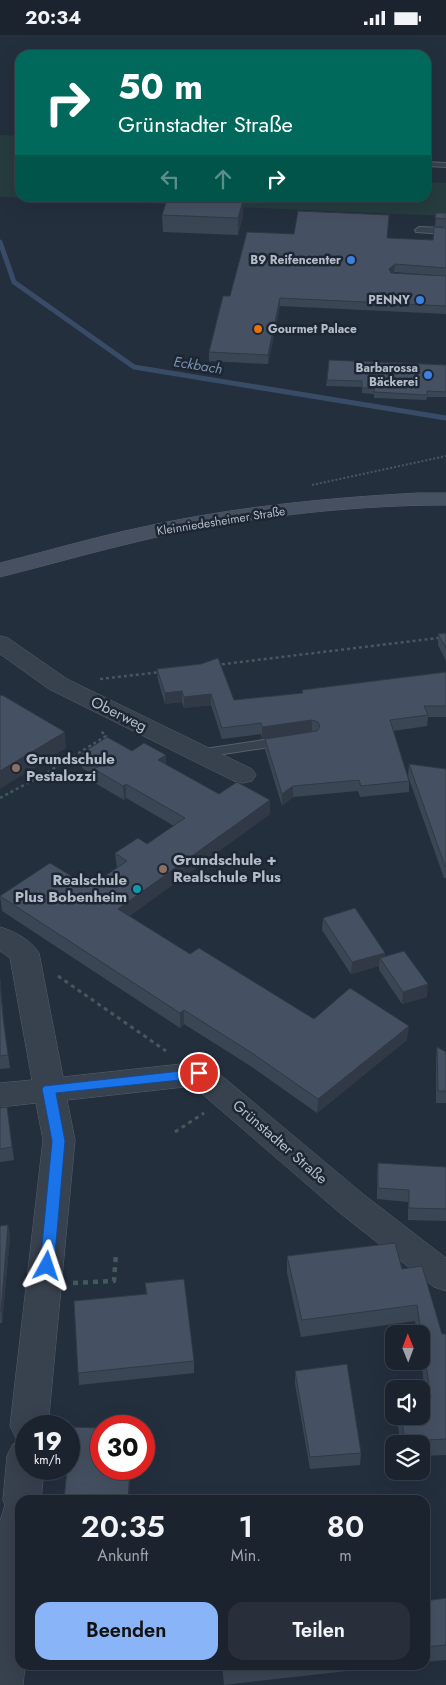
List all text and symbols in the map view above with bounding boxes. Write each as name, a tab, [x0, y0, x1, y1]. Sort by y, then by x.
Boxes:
text: 20:34	[25, 4, 81, 31]
text: 50 m	[118, 62, 203, 112]
icon: right	[35, 70, 100, 135]
text: Grünstadter Straße	[118, 108, 293, 140]
icon: left	[156, 165, 184, 193]
icon: ahead	[209, 165, 237, 193]
icon: right	[262, 165, 290, 193]
place label: B9 Reifencenter	[250, 251, 341, 269]
marker: B9 Reifencenter	[345, 254, 357, 266]
place label: PENNY	[368, 291, 410, 309]
marker: PENNY	[414, 294, 426, 306]
place label: Gourmet Palace	[268, 320, 357, 338]
marker: Gourmet Palace	[252, 323, 264, 335]
water label: Eckbach	[172, 351, 224, 379]
place label: Barbarossa Bäckerei	[356, 359, 418, 391]
marker: Barbarossa Bäckerei	[422, 369, 434, 381]
street label: Kleinniedesheimer Straße	[156, 502, 286, 540]
street label: Oberweg	[87, 691, 151, 737]
place label: Grundschule Pestalozzi	[26, 748, 115, 787]
marker: Grundschule Pestalozzi	[10, 762, 22, 774]
place label: Grundschule + Realschule Plus	[173, 849, 281, 888]
marker: Grundschule + Realschule Plus	[157, 863, 169, 875]
place label: Realschule Plus Bobenheim	[15, 869, 127, 908]
marker: Realschule Plus Bobenheim	[131, 883, 143, 895]
pin	[178, 1052, 220, 1094]
icon: arrive	[185, 1059, 213, 1087]
street label: Grünstadter Straße	[228, 1095, 332, 1190]
position arrow	[20, 1239, 72, 1291]
north arrow	[385, 1325, 430, 1370]
map controls	[385, 1325, 430, 1480]
button: sound	[385, 1380, 430, 1425]
speed limit sign: 30	[90, 1415, 155, 1480]
text: 19	[33, 1423, 62, 1459]
button: layers	[385, 1435, 430, 1480]
text: km/h	[34, 1451, 61, 1469]
text: 20:35	[81, 1505, 165, 1548]
text: 1	[239, 1505, 253, 1548]
text: 80	[327, 1505, 364, 1548]
text: Ankunft	[97, 1544, 148, 1567]
text: Min.	[231, 1544, 261, 1567]
text: m	[339, 1544, 352, 1567]
button: Beenden	[35, 1602, 218, 1660]
button: Teilen	[228, 1602, 410, 1660]

